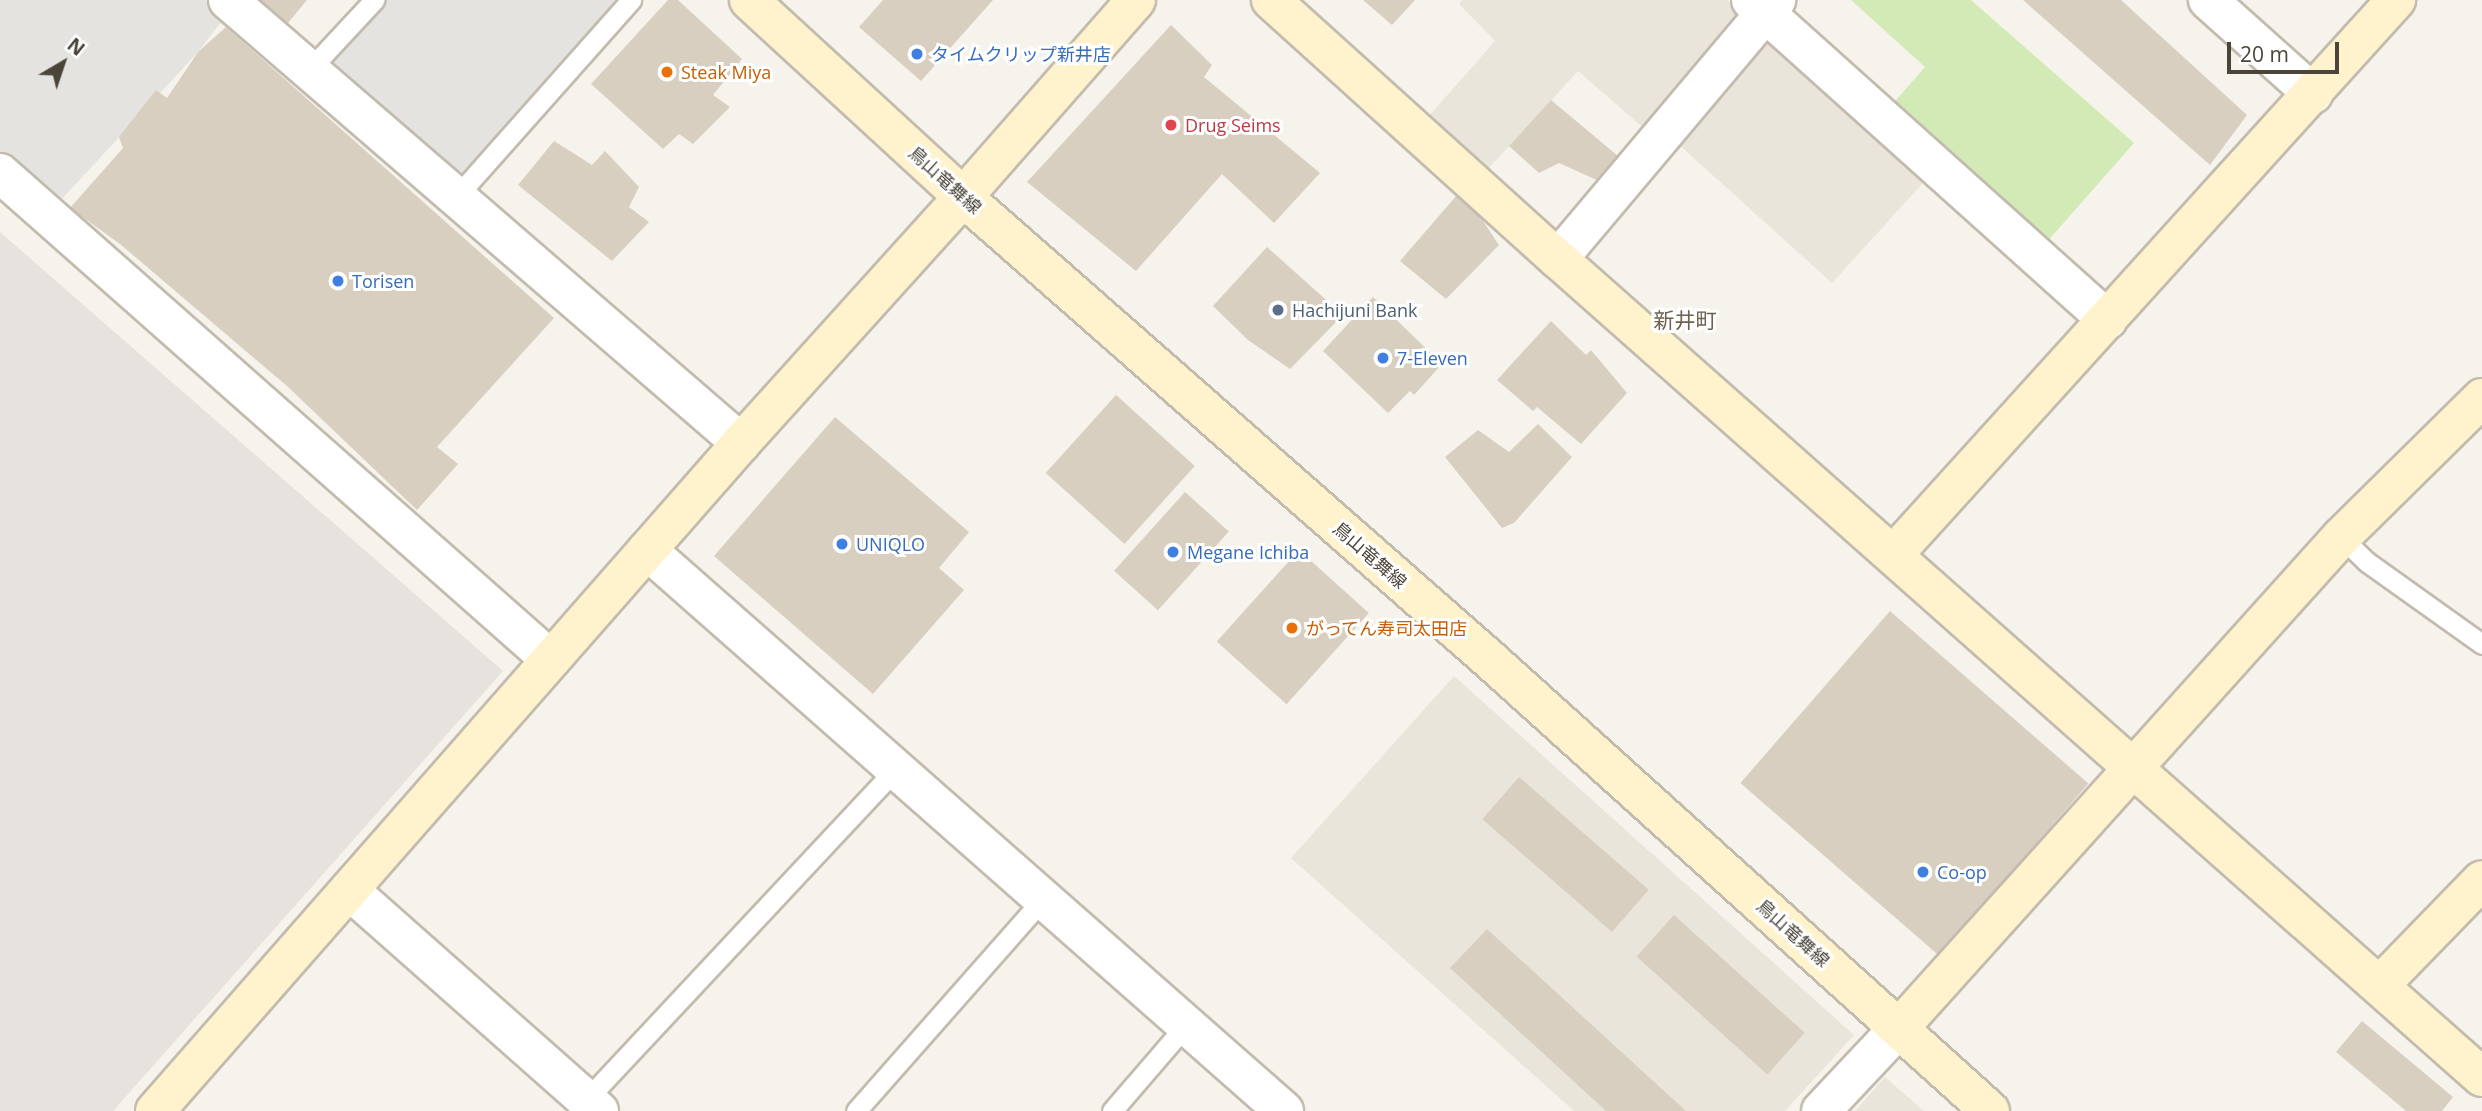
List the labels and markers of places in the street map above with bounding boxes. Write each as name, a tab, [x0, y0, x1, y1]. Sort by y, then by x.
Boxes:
place label: タイムクリップ新井店	[931, 43, 1111, 65]
marker: タイムクリップ新井店	[909, 46, 925, 62]
place label: Steak Miya	[681, 61, 771, 83]
marker: Steak Miya	[659, 64, 675, 80]
place label: Drug Seims	[1185, 114, 1281, 136]
marker: Drug Seims	[1163, 117, 1179, 133]
place label: Torisen	[352, 270, 414, 292]
marker: Torisen	[330, 273, 346, 289]
place label: Hachijuni Bank	[1292, 299, 1417, 321]
marker: Hachijuni Bank	[1270, 302, 1286, 318]
place label: 7-Eleven	[1397, 347, 1468, 369]
marker: 7-Eleven	[1375, 350, 1391, 366]
place label: UNIQLO	[856, 533, 925, 555]
marker: UNIQLO	[834, 536, 850, 552]
place label: Megane Ichiba	[1187, 541, 1309, 563]
marker: Megane Ichiba	[1165, 544, 1181, 560]
place label: がってん寿司太田店	[1306, 617, 1468, 639]
marker: がってん寿司太田店	[1284, 620, 1300, 636]
place label: Co-op	[1937, 861, 1987, 883]
marker: Co-op	[1915, 864, 1931, 880]

